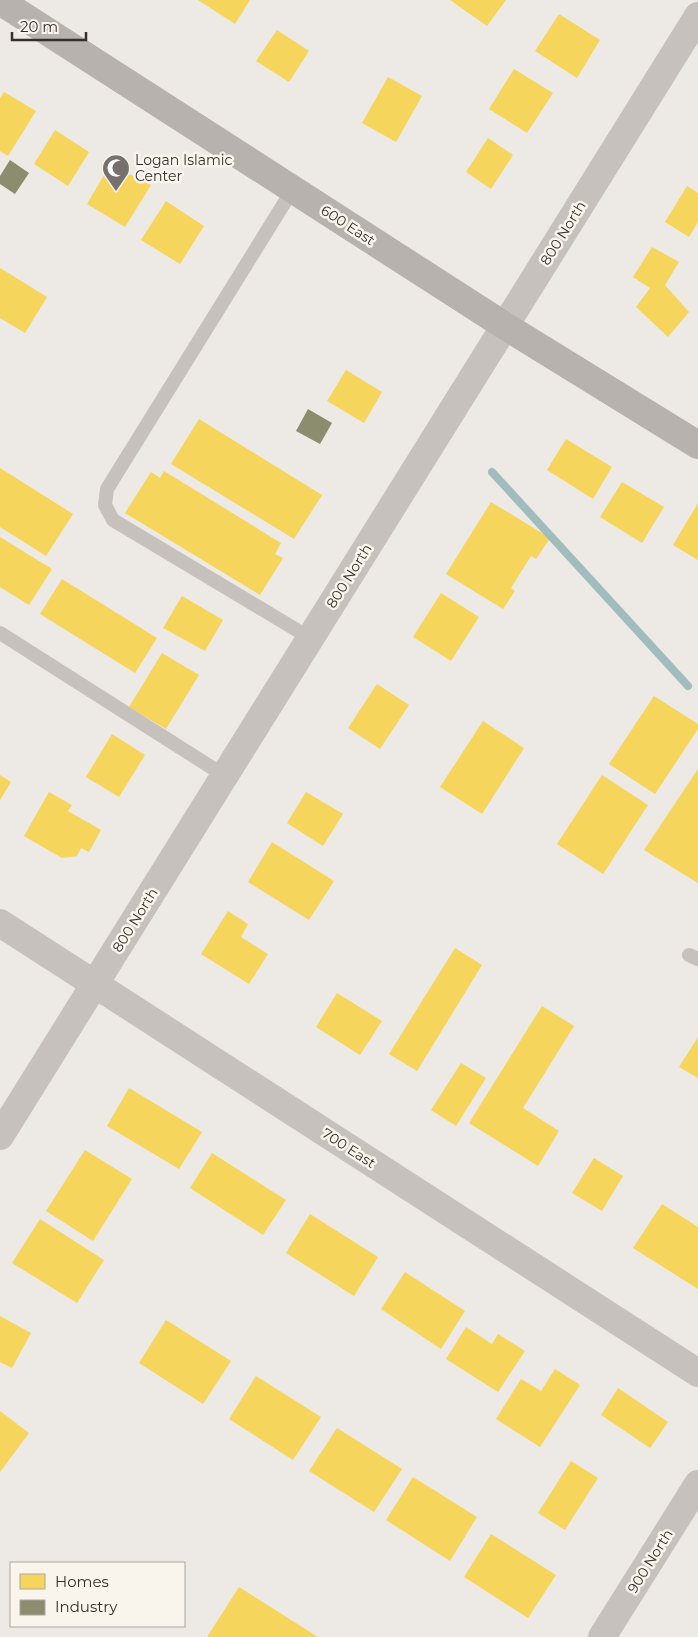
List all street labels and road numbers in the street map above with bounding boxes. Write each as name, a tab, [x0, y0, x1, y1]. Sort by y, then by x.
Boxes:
street label: 800 North	[536, 198, 590, 268]
street label: 600 East	[318, 201, 379, 249]
street label: 800 North	[322, 541, 376, 611]
street label: 800 North	[108, 885, 162, 955]
street label: 700 East	[319, 1124, 379, 1172]
street label: 900 North	[623, 1526, 677, 1596]

